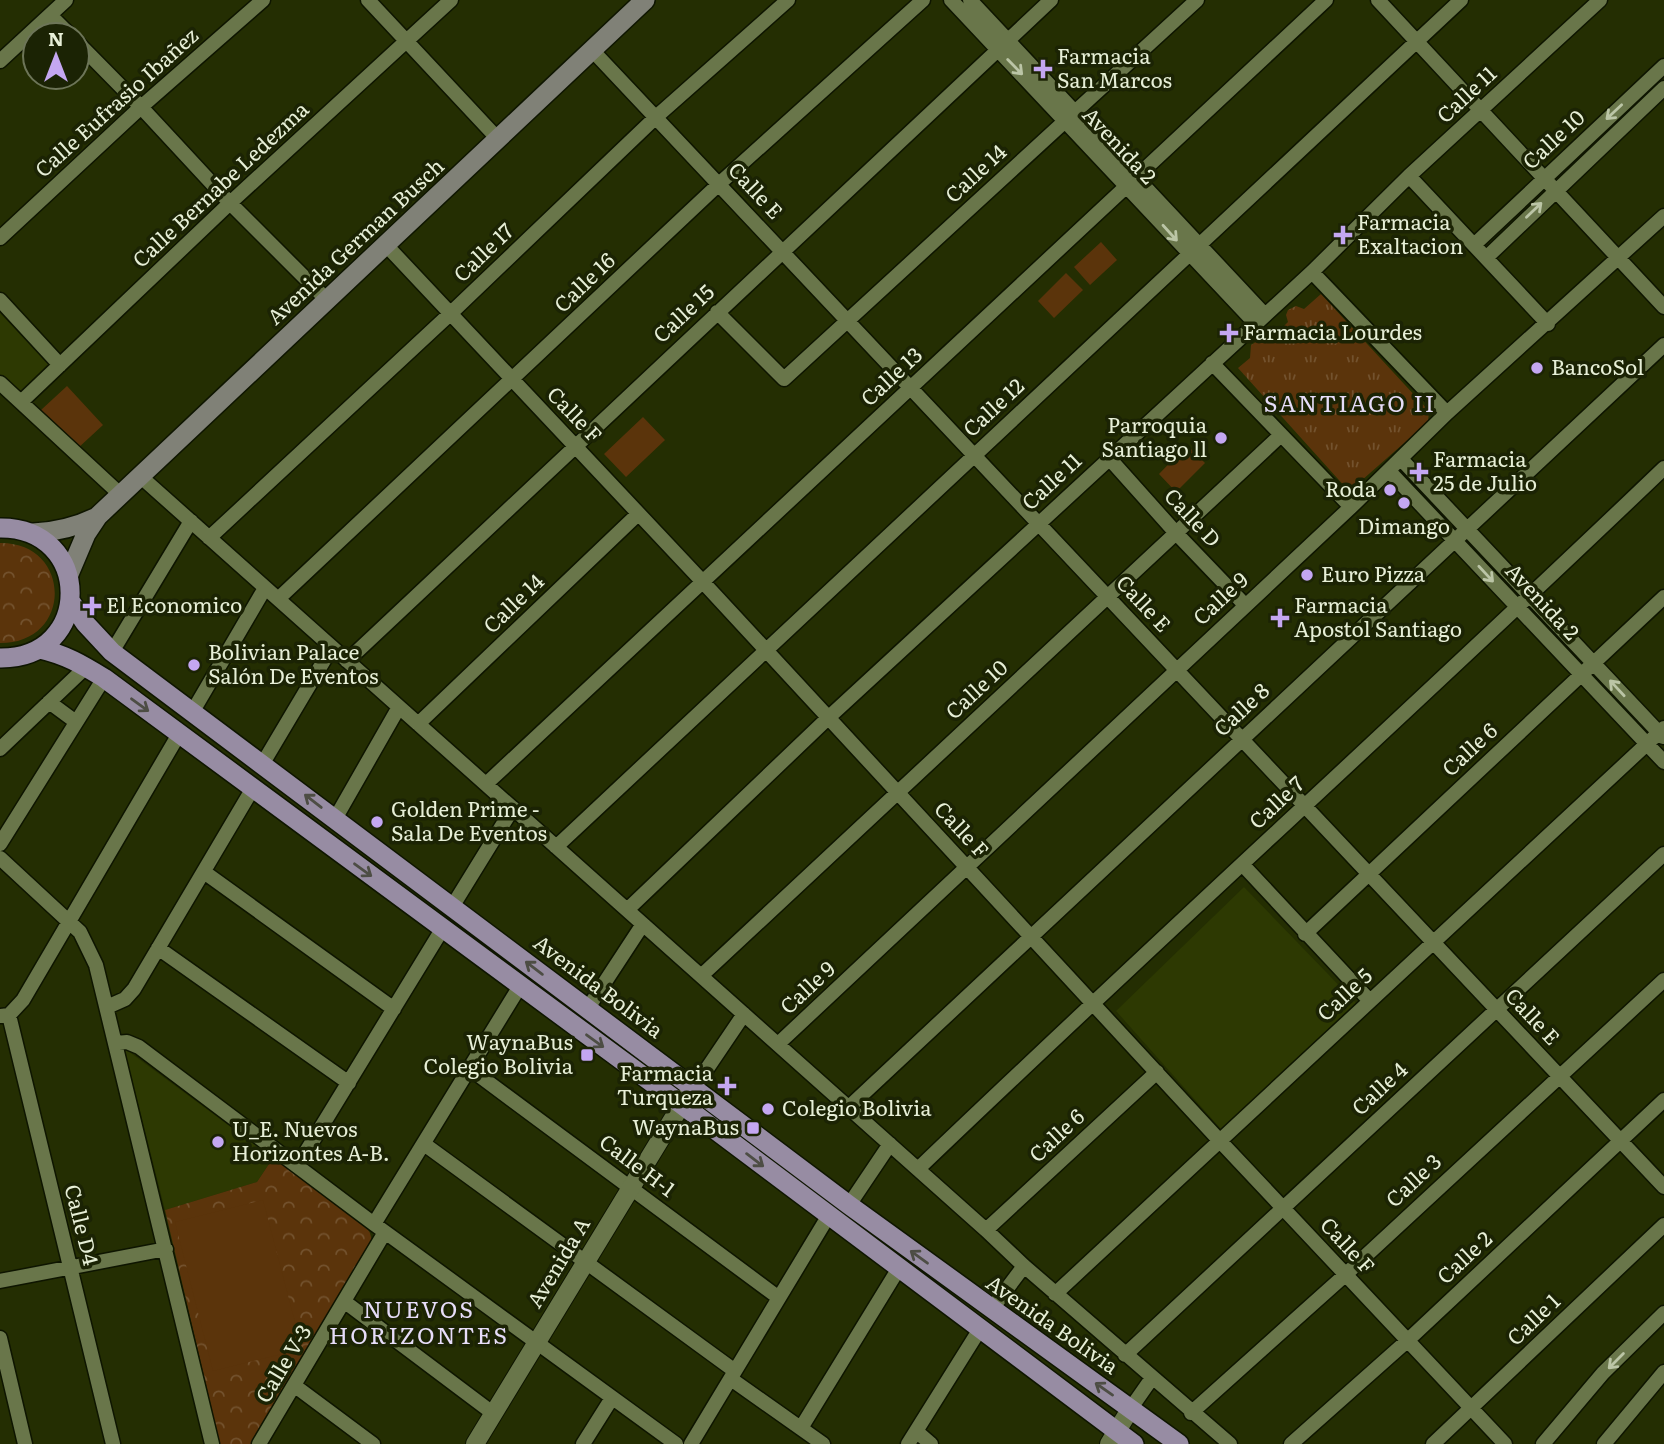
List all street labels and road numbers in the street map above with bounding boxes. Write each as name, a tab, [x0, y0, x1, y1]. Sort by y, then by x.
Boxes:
street label: Calle Eufrasio Ibañez	[27, 19, 204, 183]
street label: Calle 11	[1428, 57, 1502, 129]
street label: Calle Bernabe Ledezma	[124, 93, 315, 273]
street label: Avenida 2	[1077, 99, 1165, 190]
street label: Calle 10	[1514, 101, 1590, 175]
street label: Calle 14	[937, 135, 1012, 209]
street label: Avenida German Busch	[259, 150, 450, 331]
street label: Calle E	[722, 154, 791, 225]
street label: Calle 17	[445, 214, 520, 288]
street label: Calle 16	[546, 244, 621, 318]
street label: Calle 15	[645, 276, 720, 349]
street label: Calle 13	[852, 338, 928, 412]
street label: Calle 12	[955, 370, 1030, 443]
street label: Calle F	[541, 378, 611, 448]
street label: Calle 11	[1013, 444, 1087, 516]
street label: Calle D	[1158, 480, 1229, 553]
street label: Avenida 2	[1500, 555, 1588, 646]
street label: Calle 9	[1185, 563, 1254, 631]
street label: Calle 14	[475, 565, 550, 639]
street label: Calle E	[1110, 567, 1179, 638]
street label: Calle 10	[937, 651, 1013, 725]
street label: Calle 8	[1205, 674, 1275, 742]
street label: Calle 6	[1434, 714, 1503, 782]
street label: Calle 7	[1241, 767, 1310, 835]
street label: Calle F	[928, 793, 997, 864]
street label: Avenida Bolivia	[528, 926, 671, 1045]
street label: Calle 9	[772, 952, 841, 1020]
street label: Calle 5	[1309, 960, 1378, 1027]
street label: Calle E	[1499, 980, 1568, 1051]
street label: Calle 4	[1343, 1053, 1413, 1121]
street label: Calle 6	[1021, 1100, 1090, 1168]
street label: Calle H-1	[594, 1125, 683, 1203]
street label: Calle 3	[1378, 1145, 1447, 1213]
street label: Calle D4	[58, 1181, 109, 1269]
street label: Calle F	[1314, 1209, 1383, 1280]
street label: Avenida A	[518, 1210, 596, 1313]
street label: Calle 2	[1429, 1223, 1498, 1290]
street label: Avenida Bolivia	[981, 1266, 1127, 1381]
street label: Calle 1	[1499, 1285, 1566, 1351]
street label: Calle V-3	[246, 1318, 317, 1408]

